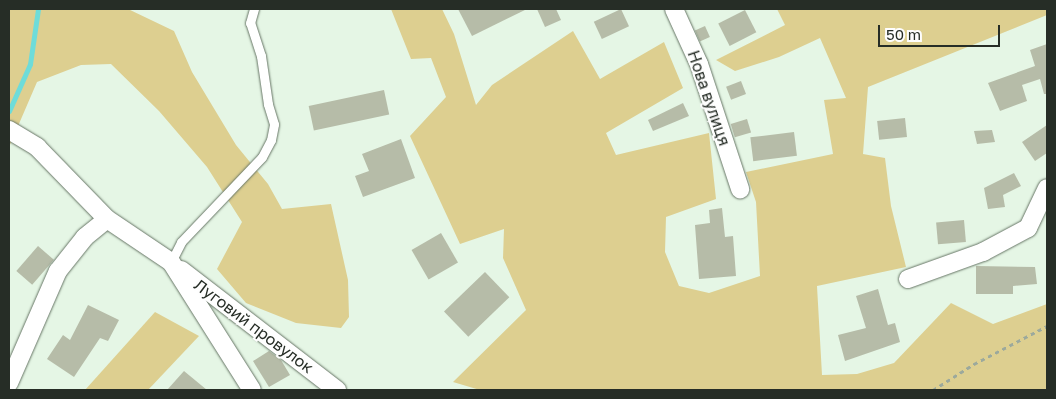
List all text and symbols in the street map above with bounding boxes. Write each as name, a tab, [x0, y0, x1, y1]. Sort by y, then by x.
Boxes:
scale bar	[881, 15, 1004, 47]
text: 50 m	[886, 25, 921, 43]
street label: Нова вулиця	[684, 48, 734, 148]
street label: Луговий провулок	[191, 275, 317, 377]

